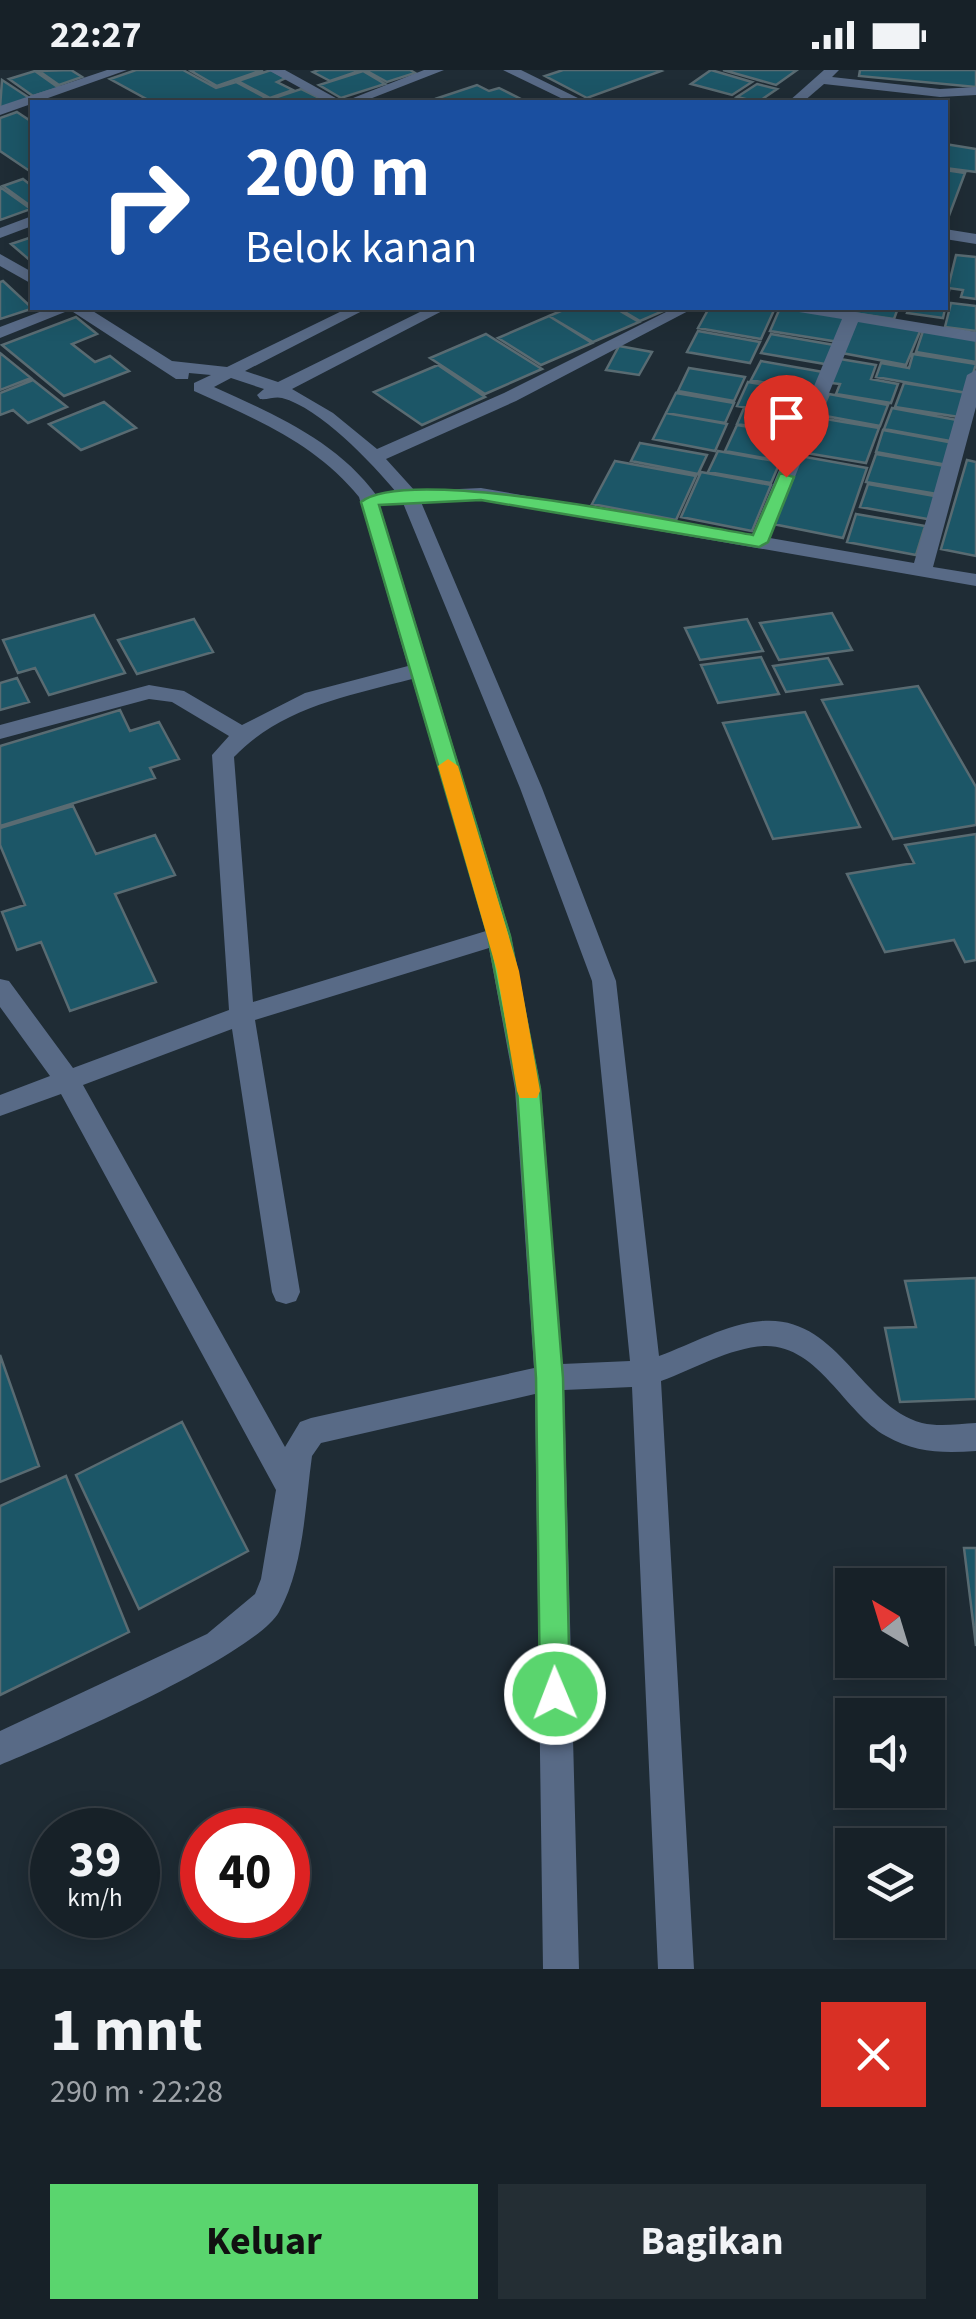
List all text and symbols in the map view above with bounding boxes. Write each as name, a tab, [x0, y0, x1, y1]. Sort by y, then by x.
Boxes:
text: 22:27	[50, 8, 142, 62]
text: 200 m	[245, 123, 430, 223]
icon: right	[80, 140, 210, 270]
text: Belok kanan	[245, 216, 477, 280]
pin	[744, 375, 829, 478]
icon: arrive	[759, 390, 814, 445]
north arrow	[835, 1568, 945, 1678]
map controls	[835, 1568, 945, 1938]
position arrow	[503, 1642, 607, 1746]
button: sound	[835, 1698, 945, 1808]
speed limit sign: 40	[180, 1808, 310, 1938]
text: 39	[69, 1825, 121, 1896]
button: layers	[835, 1828, 945, 1938]
text: km/h	[67, 1880, 123, 1916]
text: 1 mnt	[50, 1989, 202, 2074]
button: close	[821, 2002, 926, 2107]
text: 290 m · 22:28	[50, 2069, 223, 2115]
button: Keluar	[50, 2184, 478, 2299]
button: Bagikan	[498, 2184, 926, 2299]

